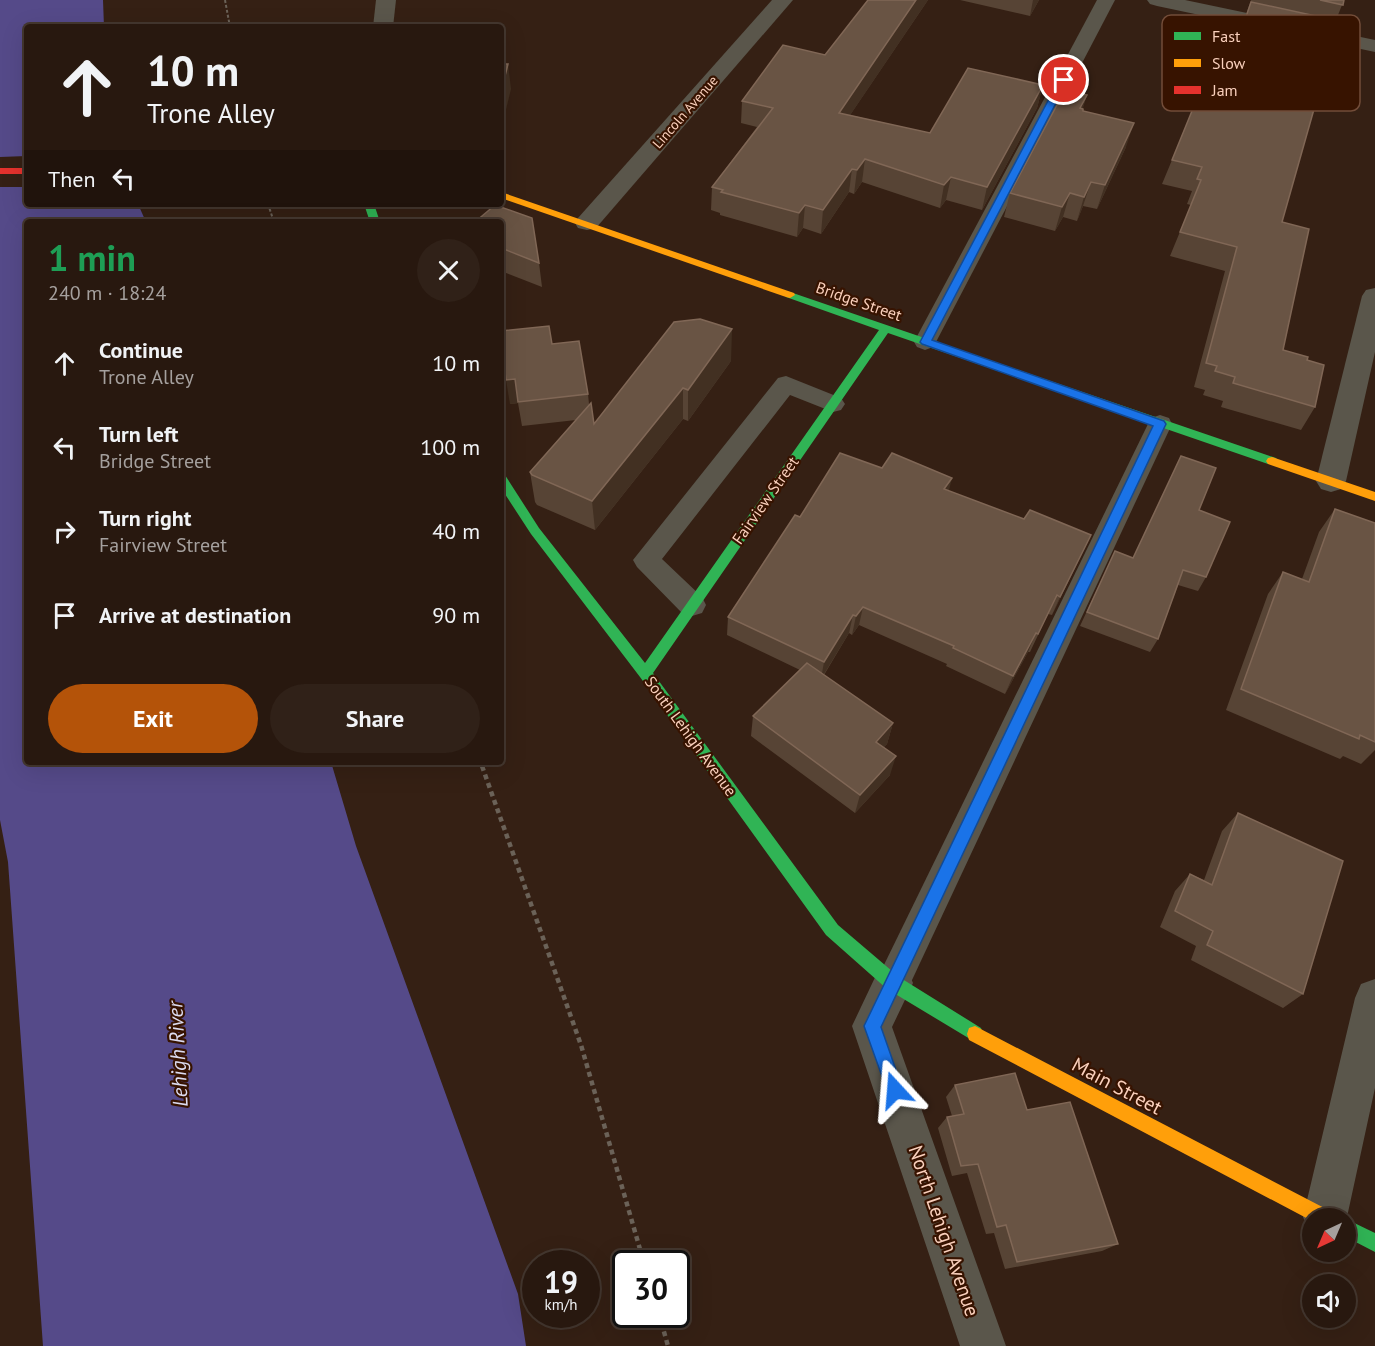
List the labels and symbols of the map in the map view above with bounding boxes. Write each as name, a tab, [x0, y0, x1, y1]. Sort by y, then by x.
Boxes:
legend	[1162, 15, 1360, 111]
text: Fast	[1212, 26, 1241, 46]
text: Slow	[1212, 53, 1246, 73]
pin	[1038, 54, 1089, 105]
street label: Lincoln Avenue	[648, 72, 722, 152]
text: Jam	[1211, 80, 1238, 100]
street label: Bridge Street	[813, 277, 905, 325]
street label: Fairview Street	[727, 452, 803, 548]
street label: South Lehigh Avenue	[641, 672, 741, 800]
water label: Lehigh River	[161, 998, 194, 1108]
street label: Main Street	[1067, 1051, 1167, 1121]
position arrow	[863, 1058, 927, 1122]
street label: North Lehigh Avenue	[903, 1142, 985, 1320]
north arrow	[1302, 1208, 1356, 1262]
speed limit sign: 30	[612, 1250, 690, 1328]

